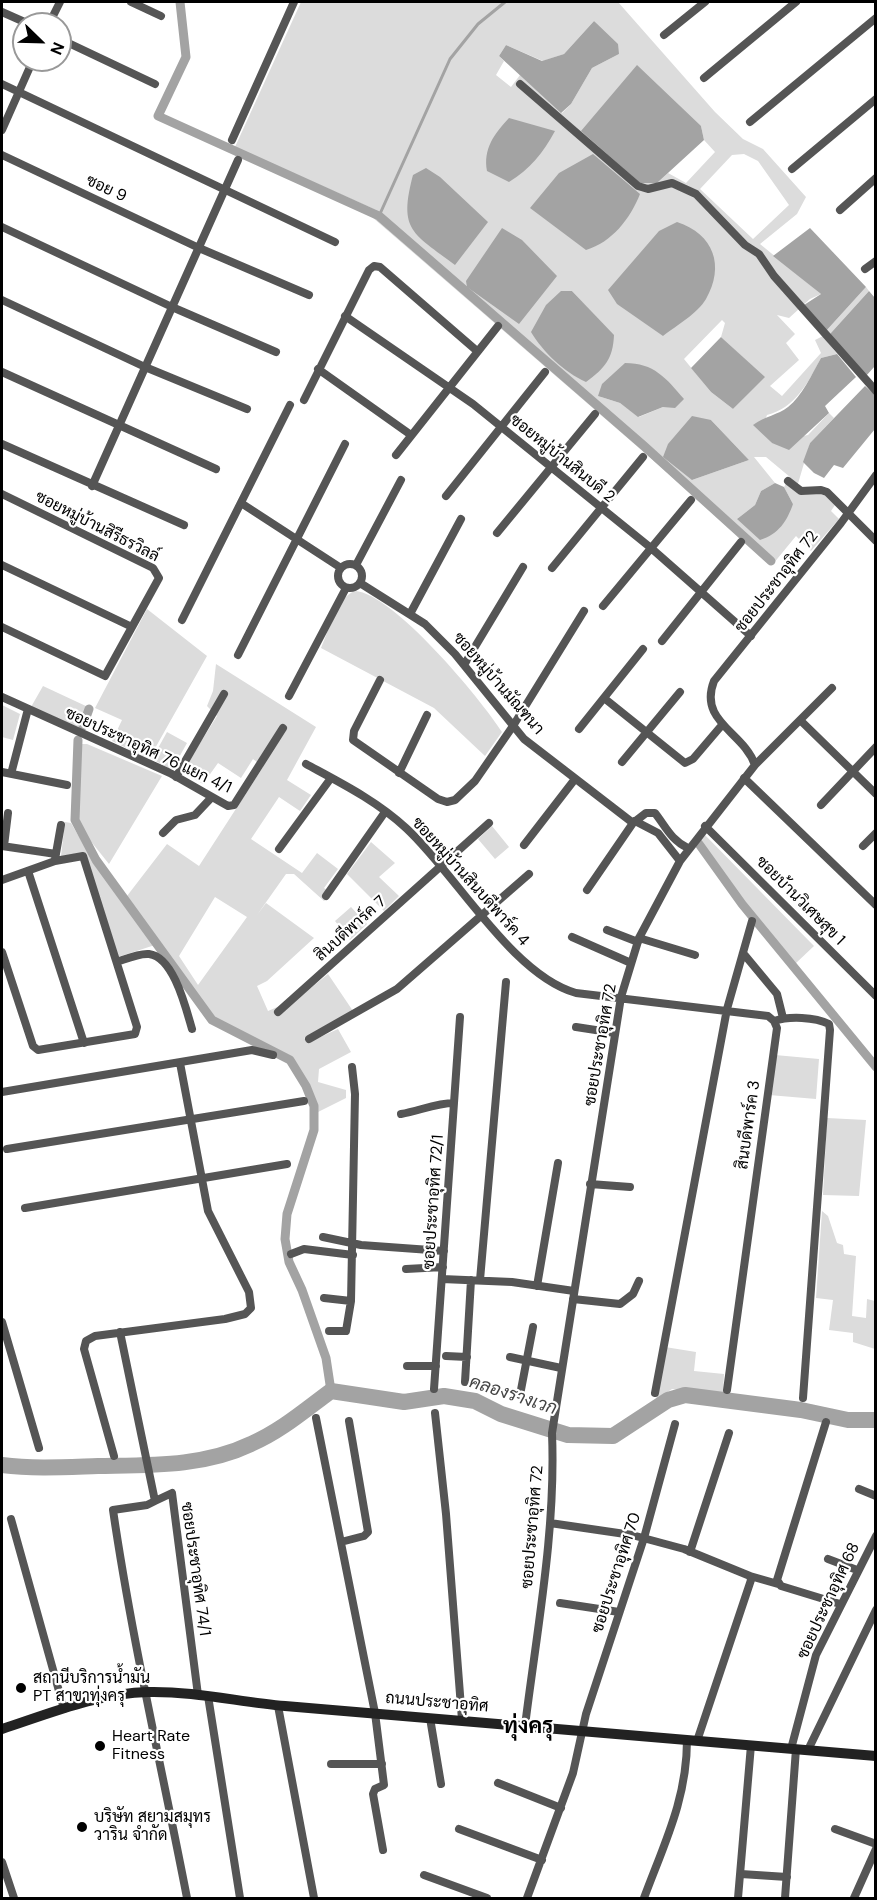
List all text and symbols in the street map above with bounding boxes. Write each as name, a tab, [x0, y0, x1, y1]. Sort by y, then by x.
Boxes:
north arrow	[12, 12, 72, 72]
text: N	[45, 39, 69, 58]
street label: ซอย 9	[83, 171, 129, 207]
street label: ซอยหมู่บ้านสินบดี 2	[506, 411, 618, 507]
street label: ซอยหมู่บ้านสิรีธรวิลล์	[32, 487, 162, 567]
street label: ซอยประชาอุทิศ 72	[731, 527, 823, 637]
street label: ซอยหมู่บ้านมัณฑนา	[448, 629, 548, 739]
street label: ซอยประชาอุทิศ 76 แยก 4/1	[62, 704, 234, 798]
street label: ซอยหมู่บ้านสินบดีพาร์ค 4	[407, 814, 533, 950]
street label: ซอยบ้านวิเศษสุข 1	[751, 852, 849, 950]
street label: สินบดีพาร์ค 7	[312, 892, 390, 966]
street label: ซอยประชาอุทิศ 72	[581, 982, 621, 1108]
street label: สินบดีพาร์ค 3	[733, 1079, 765, 1171]
street label: ซอยประชาอุทิศ 72/1	[420, 1134, 448, 1270]
water label: คลองรางเวก	[466, 1372, 560, 1420]
street label: ซอยประชาอุทิศ 72	[518, 1465, 548, 1589]
street label: ซอยประชาอุทิศ 74/1	[176, 1501, 214, 1637]
street label: ซอยประชาอุทิศ 70	[588, 1510, 646, 1636]
street label: ซอยประชาอุทิศ 68	[794, 1540, 864, 1662]
place label: สถานีบริการน้ำมัน PT สาขาทุ่งครุ	[33, 1669, 150, 1707]
marker: สถานีบริการน้ำมัน PT สาขาทุ่งครุ	[14, 1681, 28, 1695]
street label: ถนนประชาอุทิศ	[385, 1689, 489, 1717]
district label: ทุ่งครุ	[503, 1714, 553, 1740]
place label: Heart Rate Fitness	[112, 1727, 190, 1765]
marker: Heart Rate Fitness	[93, 1739, 107, 1753]
place label: บริษัท สยามสมุทร วาริน จำกัด	[94, 1808, 211, 1846]
marker: บริษัท สยามสมุทร วาริน จำกัด	[75, 1820, 89, 1834]

